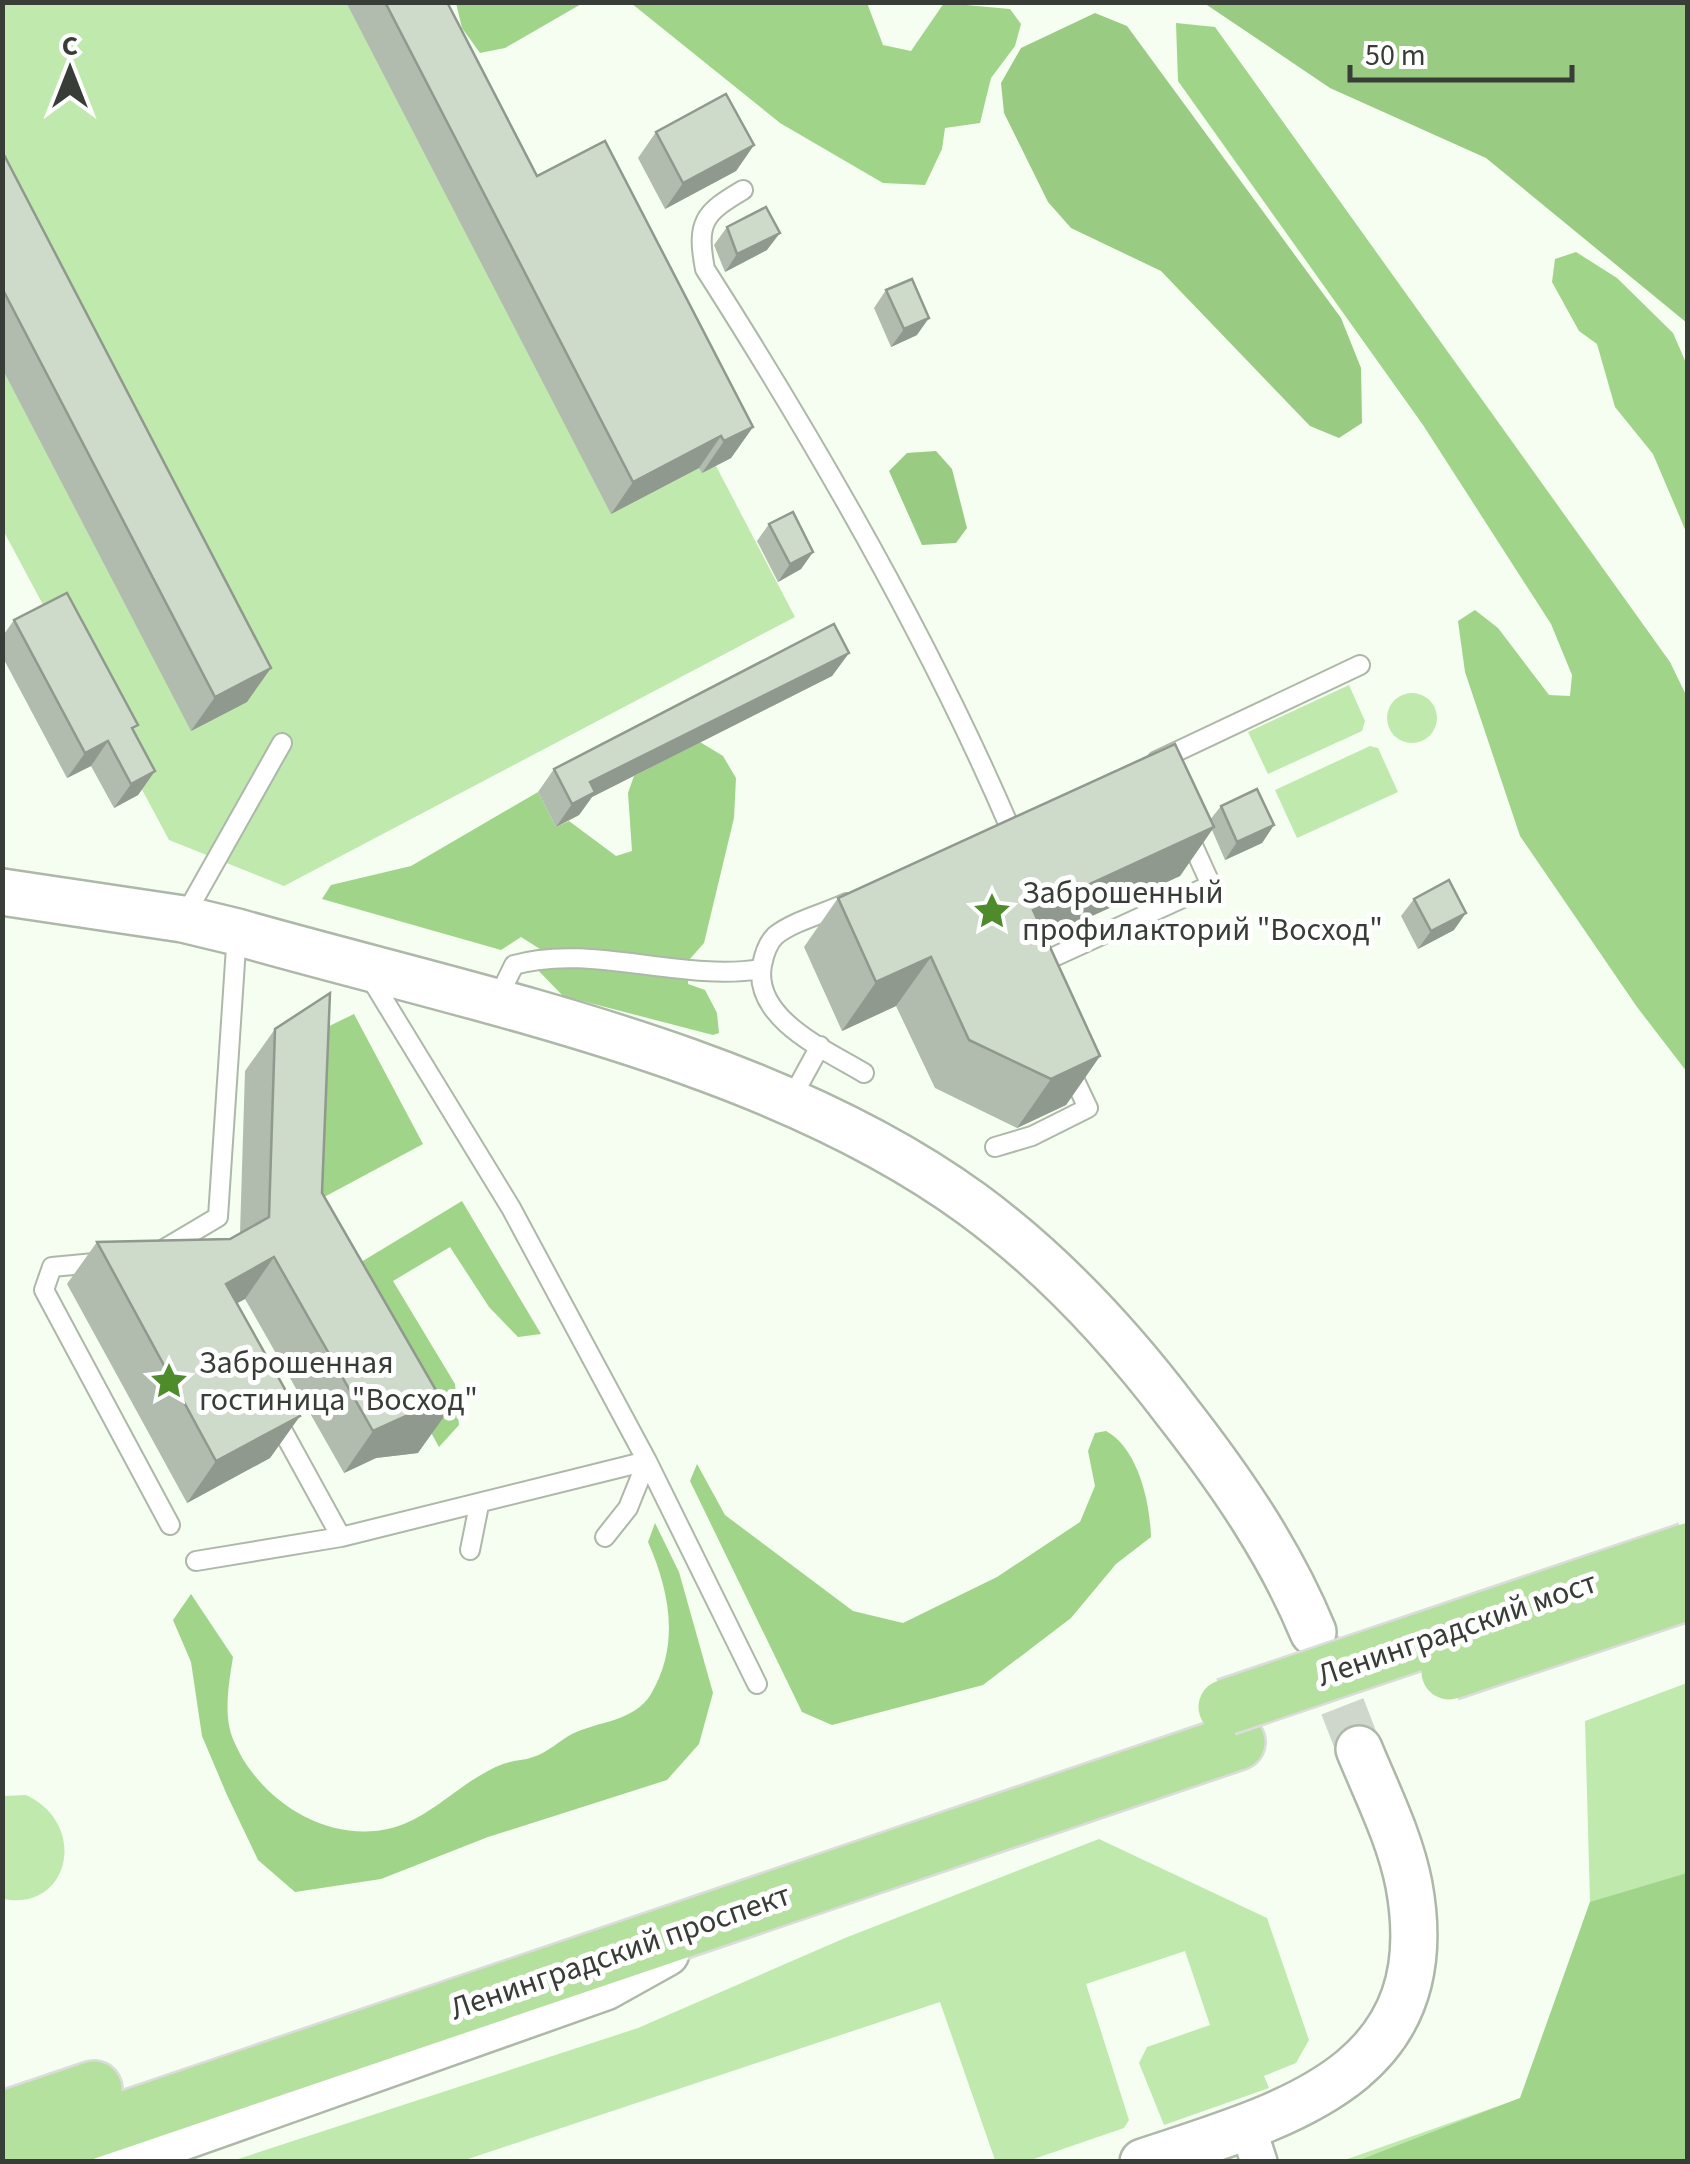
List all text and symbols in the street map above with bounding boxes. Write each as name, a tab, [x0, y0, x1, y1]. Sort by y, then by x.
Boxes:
north arrow	[20, 20, 120, 120]
scale bar	[1350, 20, 1572, 82]
text: С	[62, 26, 78, 66]
text: 50 m	[1365, 34, 1426, 77]
place label: Заброшенный профилакторий "Восход"	[1022, 870, 1383, 953]
place icon: Заброшенный профилакторий "Восход"	[971, 890, 1013, 932]
place label: Заброшенная гостиница "Восход"	[199, 1340, 478, 1423]
place icon: Заброшенная гостиница "Восход"	[148, 1360, 190, 1402]
street label: Ленинградский мост	[1311, 1560, 1603, 1698]
street label: Ленинградский проспект	[443, 1872, 797, 2032]

